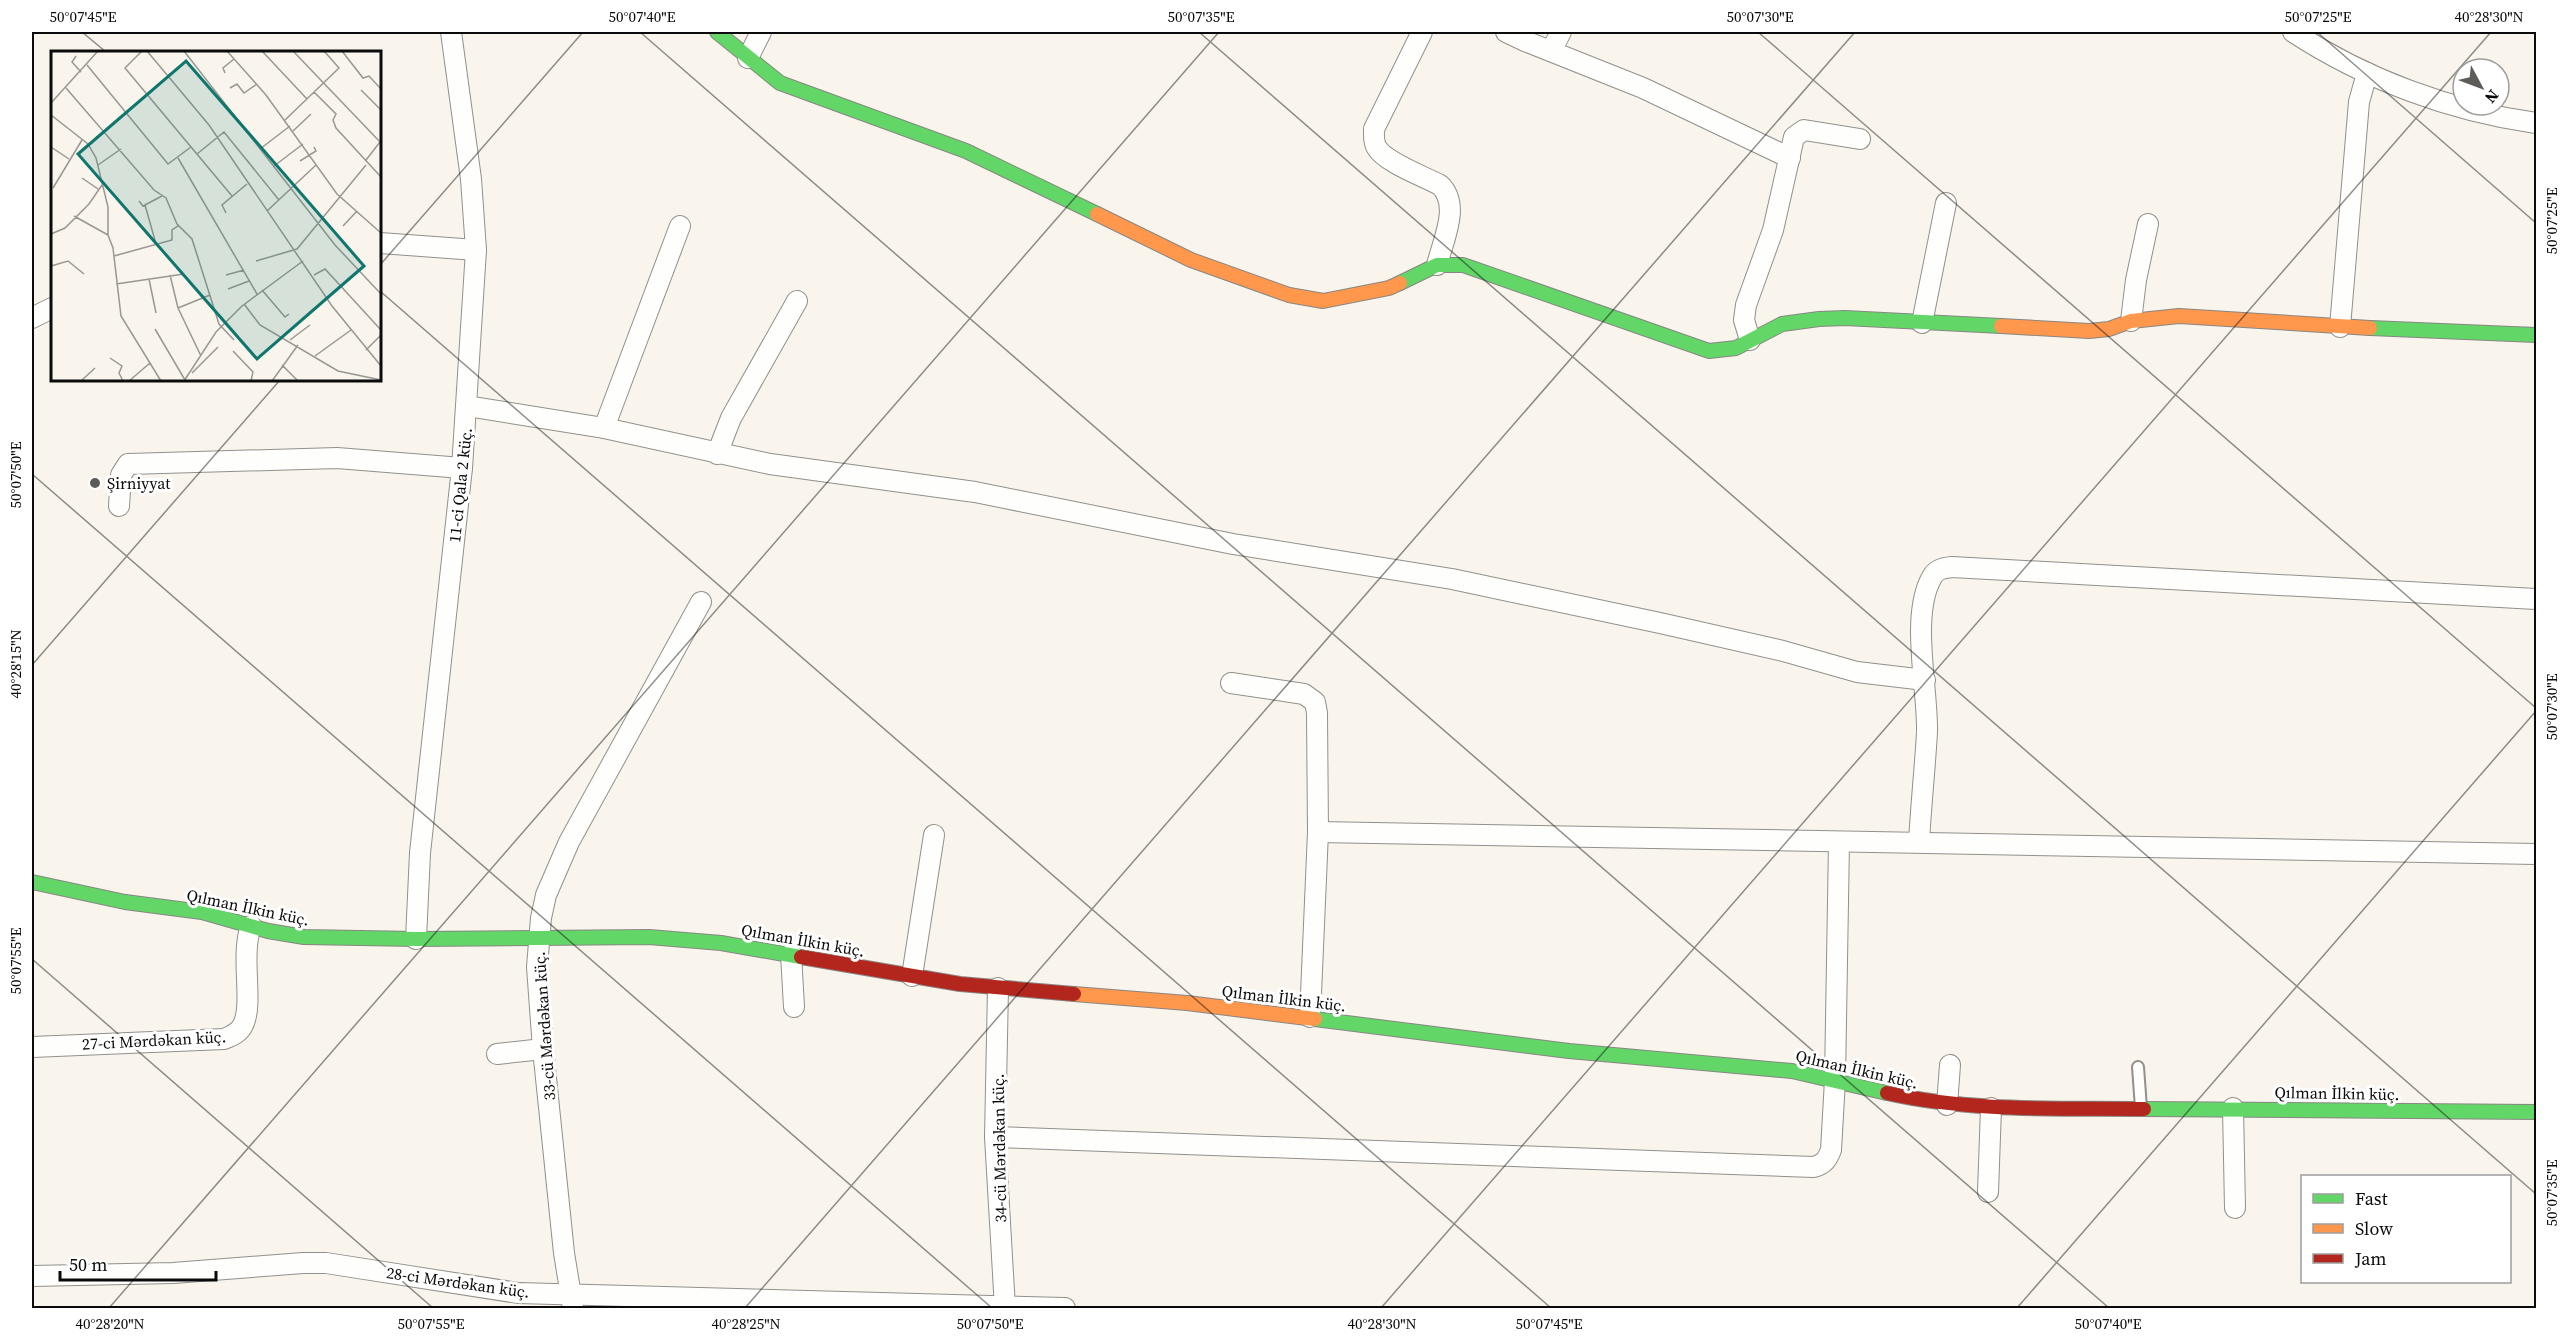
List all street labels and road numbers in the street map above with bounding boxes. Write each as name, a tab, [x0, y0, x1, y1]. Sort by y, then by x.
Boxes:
street label: 11-ci Qala 2 küç.	[443, 426, 477, 544]
street label: Qılman İlkin küç.	[185, 883, 311, 931]
street label: Qılman İlkin küç.	[740, 918, 866, 962]
street label: 33-cü Mərdəkan küç.	[528, 951, 560, 1101]
street label: Qılman İlkin küç.	[1221, 979, 1347, 1017]
street label: 27-ci Mərdəkan küç.	[81, 1025, 227, 1055]
street label: Qılman İlkin küç.	[1794, 1044, 1920, 1094]
street label: 34-cü Mərdəkan küç.	[987, 1073, 1011, 1223]
street label: Qılman İlkin küç.	[2274, 1081, 2400, 1105]
street label: 28-ci Mərdəkan küç.	[385, 1261, 531, 1303]

